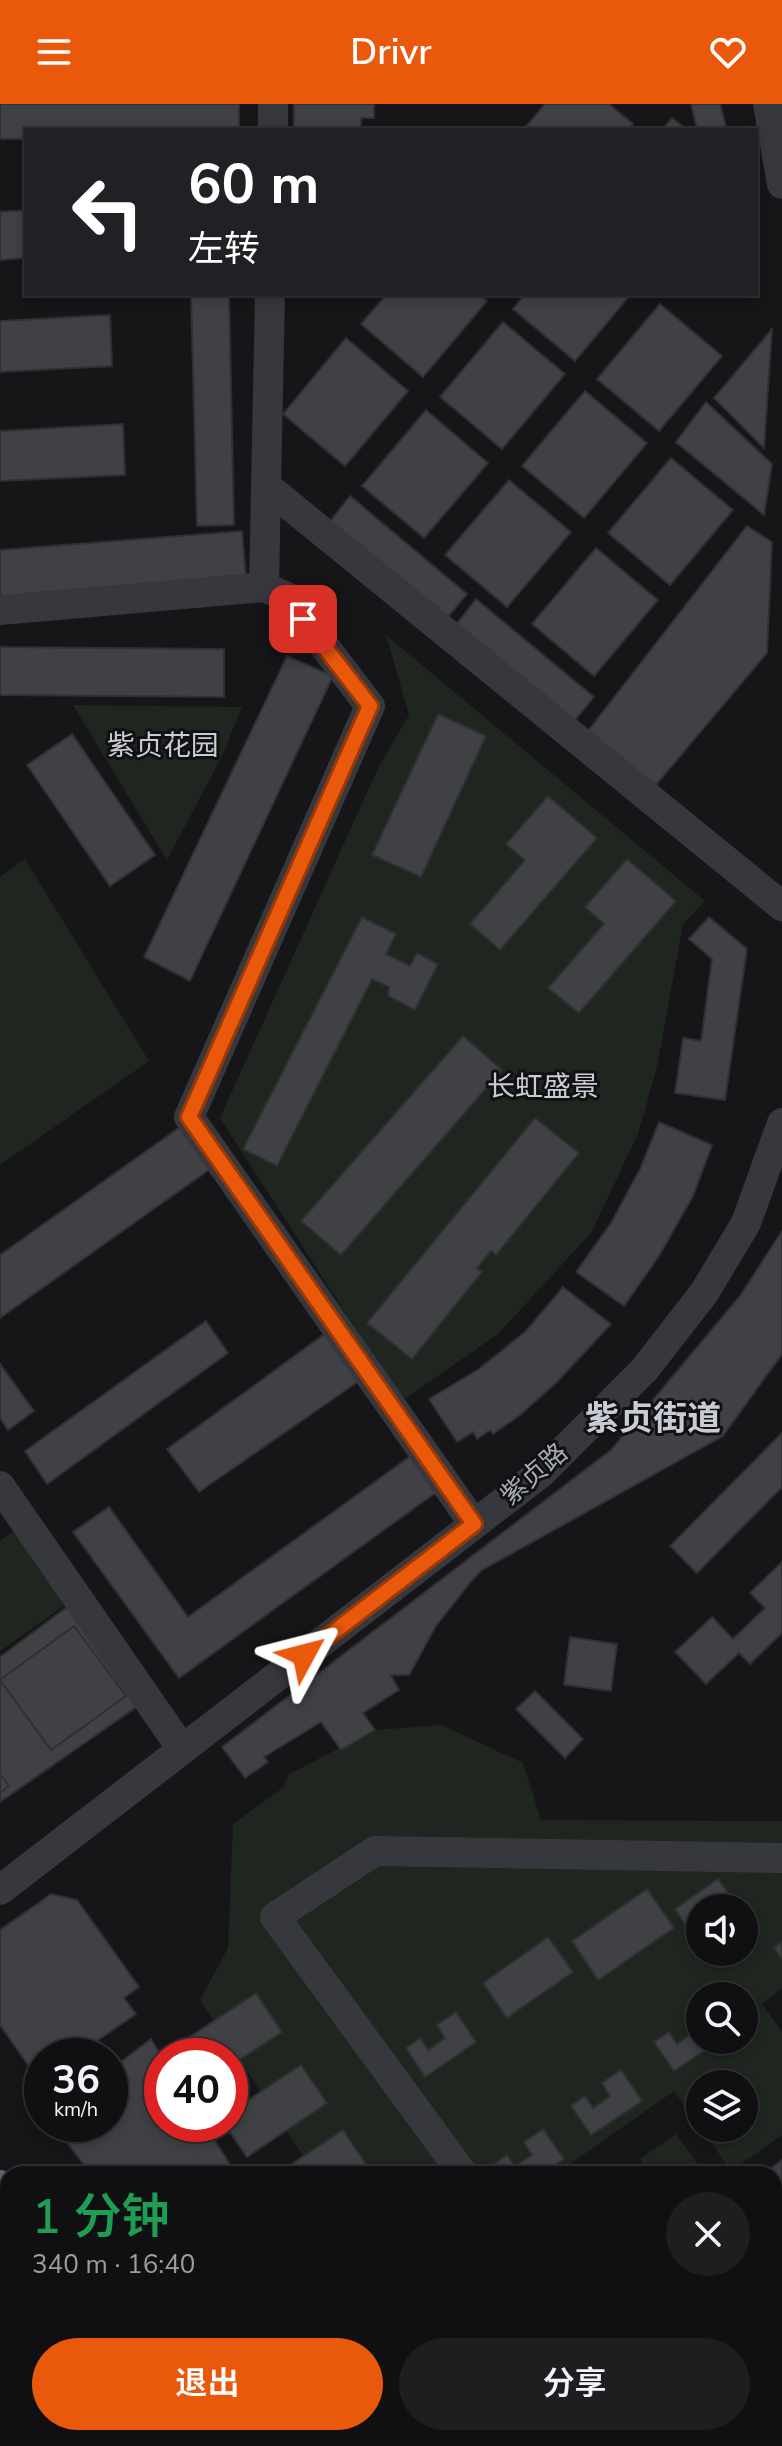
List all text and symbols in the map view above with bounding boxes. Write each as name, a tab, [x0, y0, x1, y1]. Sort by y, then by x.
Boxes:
text: Drivr	[350, 28, 432, 77]
icon: menu	[32, 30, 76, 74]
icon: heart	[706, 30, 750, 74]
text: 60 m	[188, 146, 319, 223]
icon: left	[56, 160, 160, 264]
text: 左转	[188, 225, 260, 274]
pin	[269, 585, 337, 653]
icon: arrive	[281, 597, 325, 641]
district label: 紫贞花园	[107, 727, 219, 765]
district label: 长虹盛景	[487, 1068, 599, 1106]
district label: 紫贞街道	[585, 1396, 721, 1442]
street label: 紫贞路	[493, 1435, 575, 1513]
position arrow	[262, 1613, 346, 1697]
map controls	[686, 1894, 758, 2142]
button: sound	[686, 1894, 758, 1966]
button: search	[686, 1982, 758, 2054]
speed limit sign: 40	[144, 2038, 248, 2142]
text: 36	[52, 2053, 100, 2107]
button: layers	[686, 2070, 758, 2142]
text: km/h	[54, 2096, 98, 2123]
text: 1 分钟	[32, 2184, 169, 2250]
button: close	[666, 2192, 750, 2276]
text: 340 m · 16:40	[32, 2247, 195, 2282]
button: 退出	[32, 2338, 383, 2430]
button: 分享	[399, 2338, 750, 2430]

